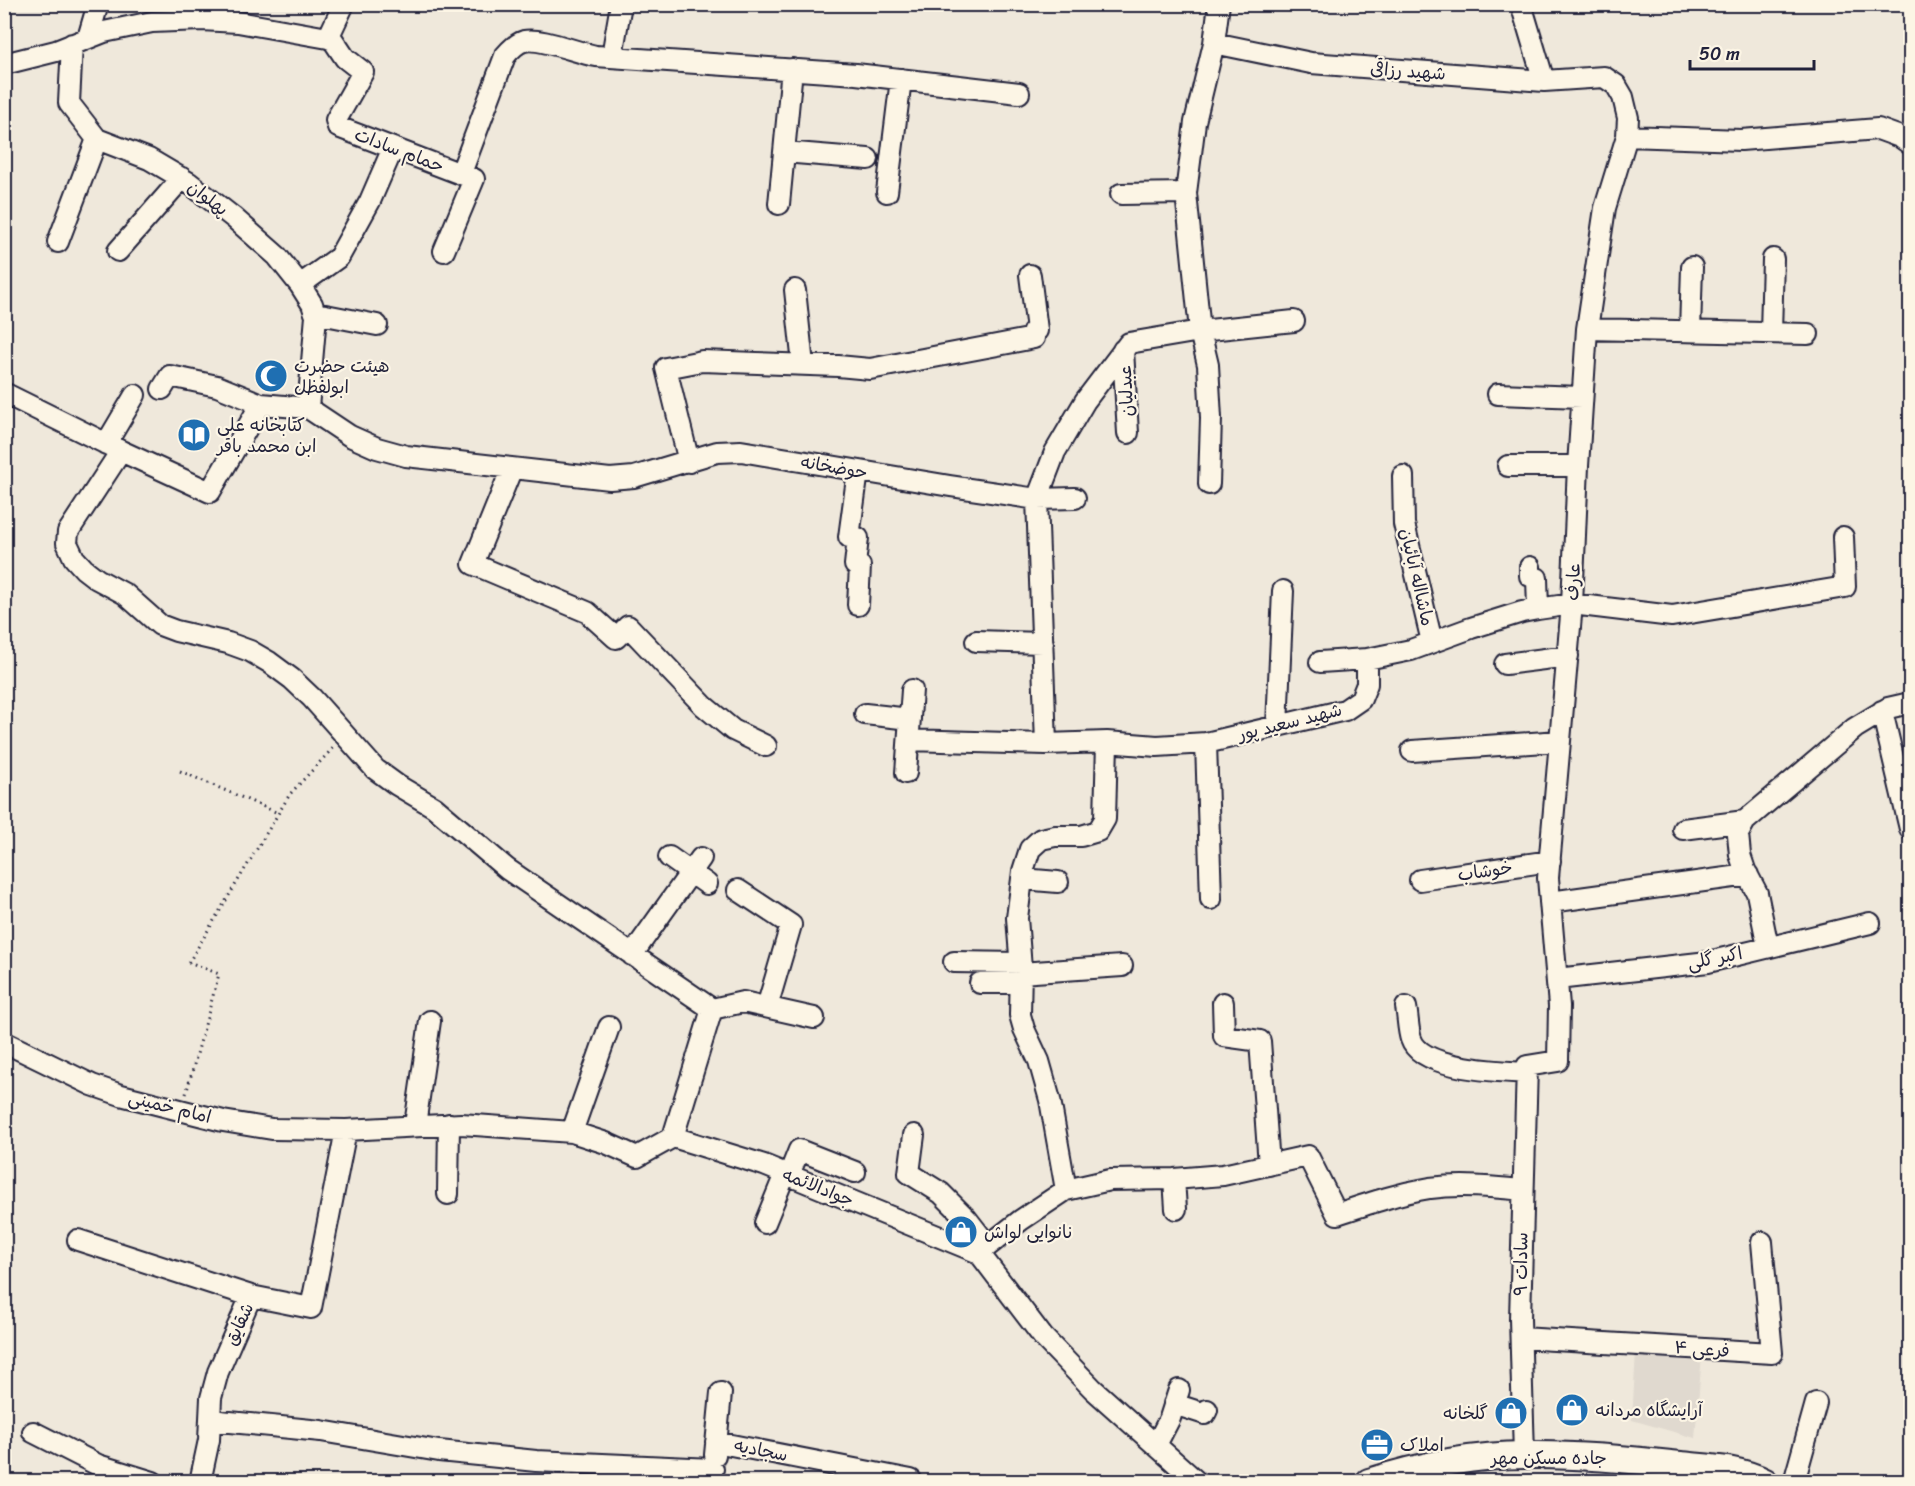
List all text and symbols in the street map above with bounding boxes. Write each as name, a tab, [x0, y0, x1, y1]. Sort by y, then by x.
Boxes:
scale bar	[1690, 33, 1814, 71]
text: 50 m	[1699, 38, 1740, 70]
street label: شهید رزاقی	[1369, 52, 1447, 90]
street label: حمام سادات	[350, 118, 449, 182]
street label: پهلوان	[180, 172, 236, 224]
place label: هیئت حضرت ابولفظل	[294, 350, 390, 403]
mosque icon: هیئت حضرت ابولفظل	[253, 358, 289, 394]
street label: عبدلیان	[1109, 365, 1143, 417]
place label: کتابخانه علی ابن محمد باقر	[215, 409, 317, 462]
library icon: کتابخانه علی ابن محمد باقر	[176, 417, 212, 453]
street label: حوضخانه	[798, 445, 870, 489]
street label: ماشااله آبائیان	[1390, 525, 1444, 629]
street label: عارف	[1556, 562, 1590, 602]
street label: شهید سعید پور	[1233, 694, 1346, 751]
street label: خوشاب	[1455, 851, 1515, 891]
street label: اکبر گلی	[1685, 937, 1745, 979]
street label: امام خمینی	[125, 1081, 215, 1133]
street label: جوادالائمه	[777, 1158, 859, 1216]
shop icon: نانوایی لواش	[943, 1214, 979, 1250]
place label: نانوایی لواش	[984, 1216, 1073, 1248]
street label: سادات ۹	[1504, 1232, 1538, 1296]
street label: شقایق	[215, 1297, 263, 1351]
street label: فرعی ۴	[1673, 1331, 1731, 1367]
shop icon: آرایشگاه مردانه	[1554, 1392, 1590, 1428]
place label: آرایشگاه مردانه	[1595, 1394, 1704, 1426]
shop icon: گلخانه	[1493, 1395, 1529, 1431]
place label: گلخانه	[1443, 1397, 1488, 1429]
office icon: املاک	[1359, 1427, 1395, 1463]
street label: سجادیه	[731, 1429, 791, 1471]
place label: املاک	[1400, 1429, 1444, 1461]
street label: جاده مسکن مهر	[1489, 1442, 1607, 1474]

